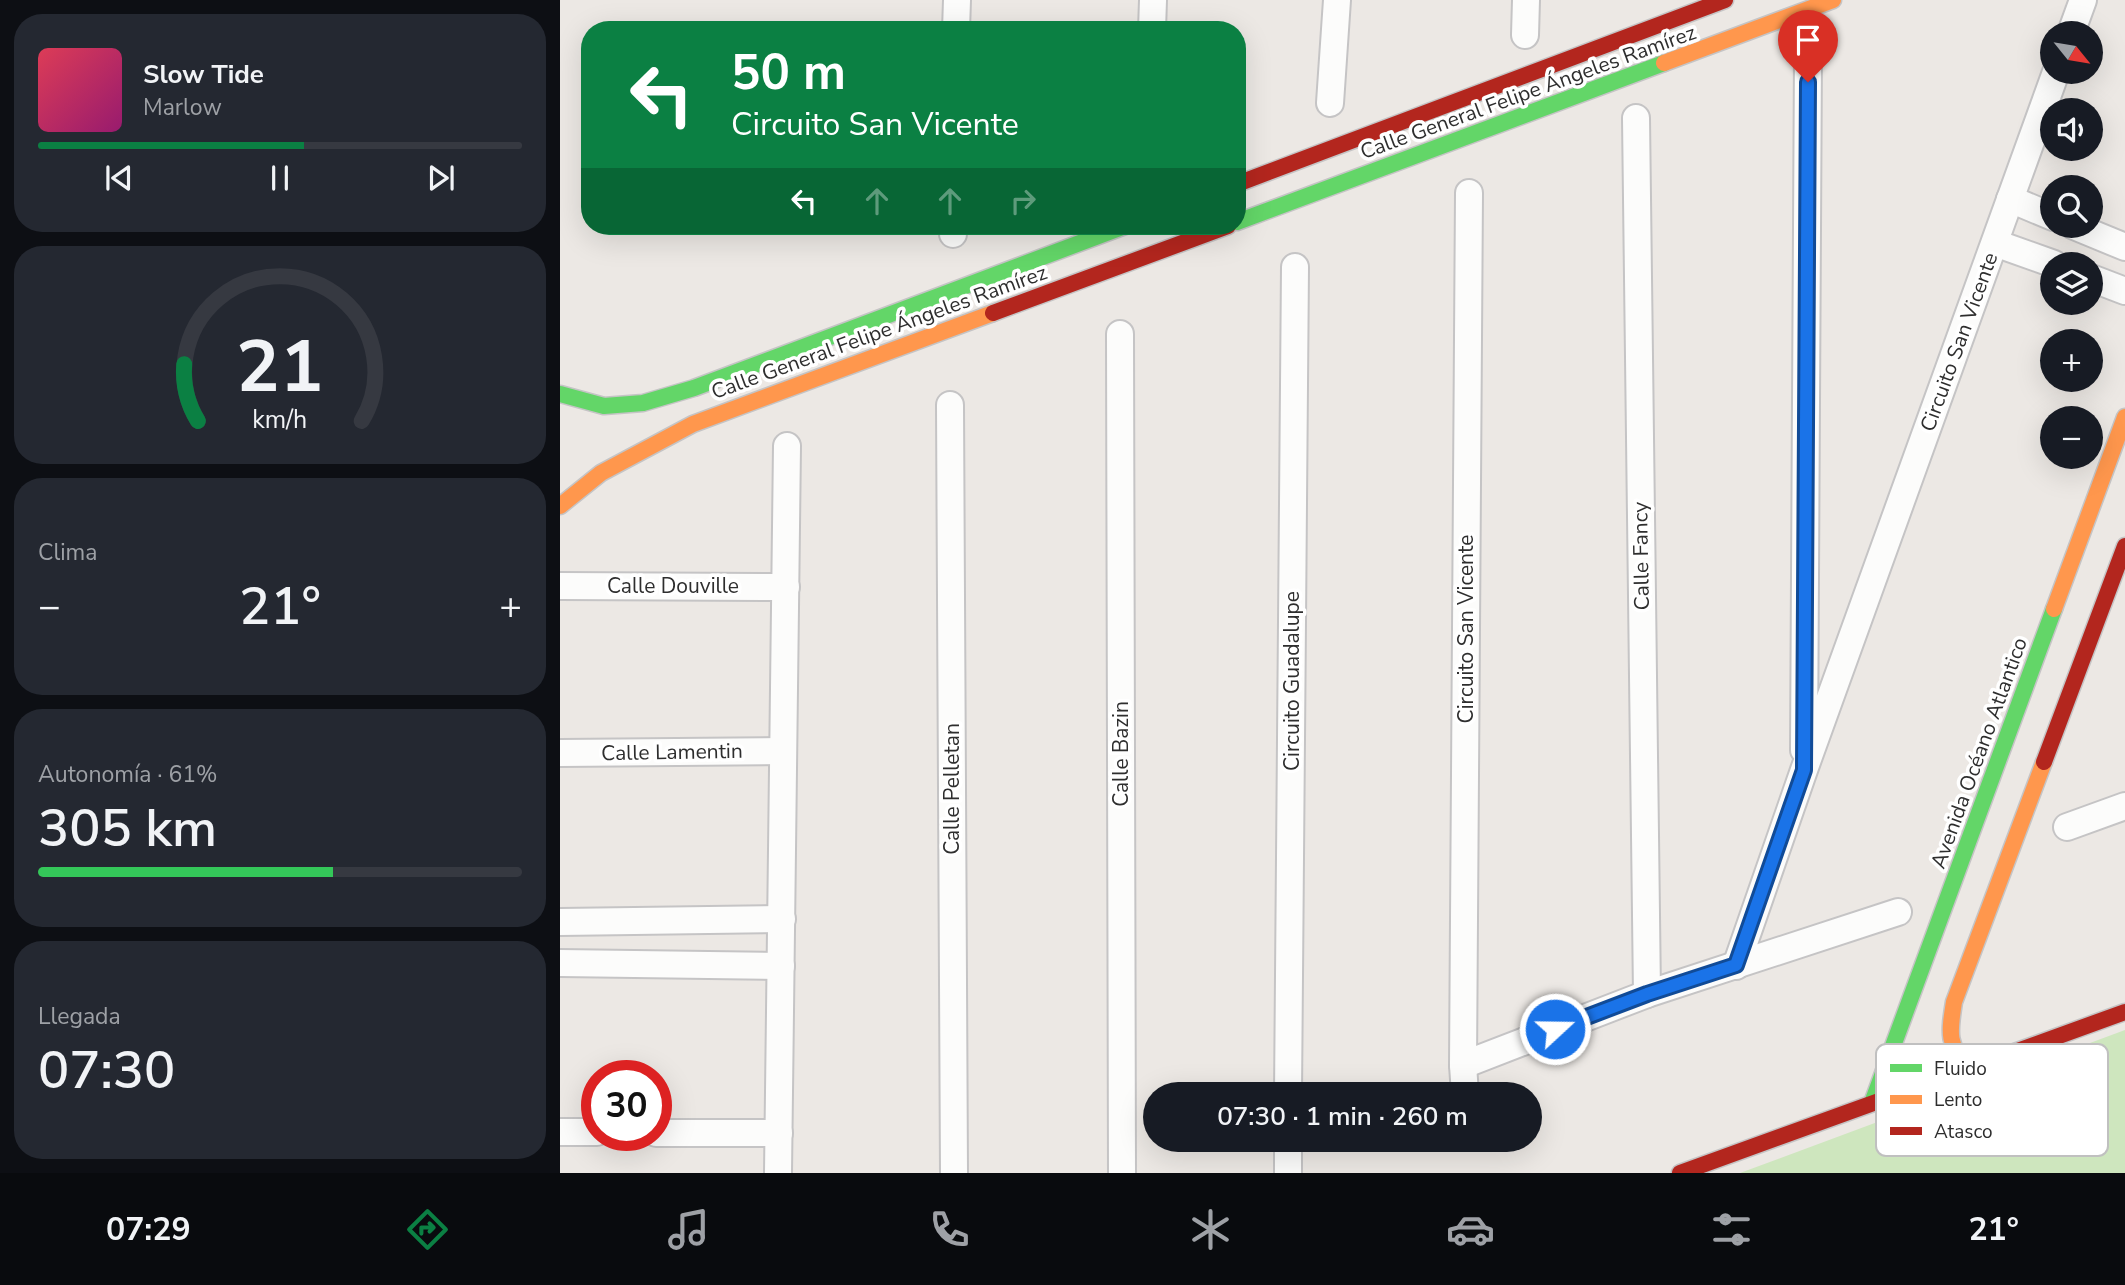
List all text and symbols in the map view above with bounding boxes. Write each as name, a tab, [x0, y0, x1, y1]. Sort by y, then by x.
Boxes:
pin	[1778, 10, 1838, 82]
street label: Calle General Felipe Ángeles Ramírez	[1356, 18, 1700, 166]
icon: arrive	[1789, 21, 1827, 59]
north arrow	[2040, 21, 2104, 84]
map controls	[2040, 21, 2103, 469]
text: 50 m	[731, 39, 846, 106]
icon: left	[616, 49, 707, 140]
text: Slow Tide	[143, 57, 264, 92]
text: Marlow	[143, 92, 222, 123]
button: sound	[2040, 98, 2103, 161]
text: Circuito San Vicente	[731, 103, 1019, 146]
icon: previous	[100, 159, 138, 197]
icon: pause	[261, 159, 299, 197]
icon: next	[422, 159, 460, 197]
button: search	[2040, 175, 2103, 238]
icon: left	[785, 182, 823, 220]
icon: ahead	[858, 182, 896, 220]
icon: ahead	[931, 182, 969, 220]
icon: right	[1004, 182, 1042, 220]
street label: Circuito San Vicente	[1914, 248, 2004, 436]
button: layers	[2040, 252, 2103, 315]
street label: Calle General Felipe Ángeles Ramírez	[707, 258, 1051, 406]
text: 21	[236, 317, 324, 417]
button: +	[2040, 329, 2103, 392]
text: km/h	[252, 402, 308, 436]
button: −	[2040, 406, 2103, 469]
street label: Calle Fancy	[1626, 501, 1656, 611]
street label: Circuito San Vicente	[1452, 535, 1480, 723]
text: Clima	[38, 537, 98, 568]
text: 21°	[239, 571, 321, 642]
street label: Calle Douville	[607, 572, 739, 600]
text: −	[38, 581, 61, 632]
text: +	[499, 581, 522, 632]
street label: Circuito Guadalupe	[1278, 591, 1306, 771]
street label: Avenida Océano Atlantico	[1924, 633, 2034, 873]
street label: Calle Bazin	[1107, 701, 1135, 807]
street label: Calle Pelletan	[938, 723, 966, 855]
street label: Calle Lamentin	[601, 737, 743, 767]
text: Autonomía · 61%	[38, 759, 218, 790]
text: 305 km	[38, 793, 217, 864]
position arrow	[1518, 992, 1592, 1066]
text: Llegada	[38, 1001, 121, 1032]
text: 07:30	[38, 1035, 175, 1106]
legend	[1876, 1044, 2108, 1156]
text: Fluido	[1934, 1056, 1987, 1082]
speed limit sign: 30	[581, 1060, 672, 1151]
text: Lento	[1934, 1087, 1982, 1113]
text: 07:30 · 1 min · 260 m	[1217, 1099, 1468, 1134]
text: Atasco	[1934, 1119, 1993, 1145]
icon: directions	[403, 1205, 452, 1254]
icon: music	[664, 1205, 713, 1254]
icon: phone	[925, 1205, 974, 1254]
icon: climate	[1186, 1205, 1235, 1254]
icon: car	[1446, 1205, 1495, 1254]
icon: filters	[1707, 1205, 1756, 1254]
text: 07:29	[106, 1208, 191, 1251]
text: 21°	[1968, 1208, 2019, 1251]

